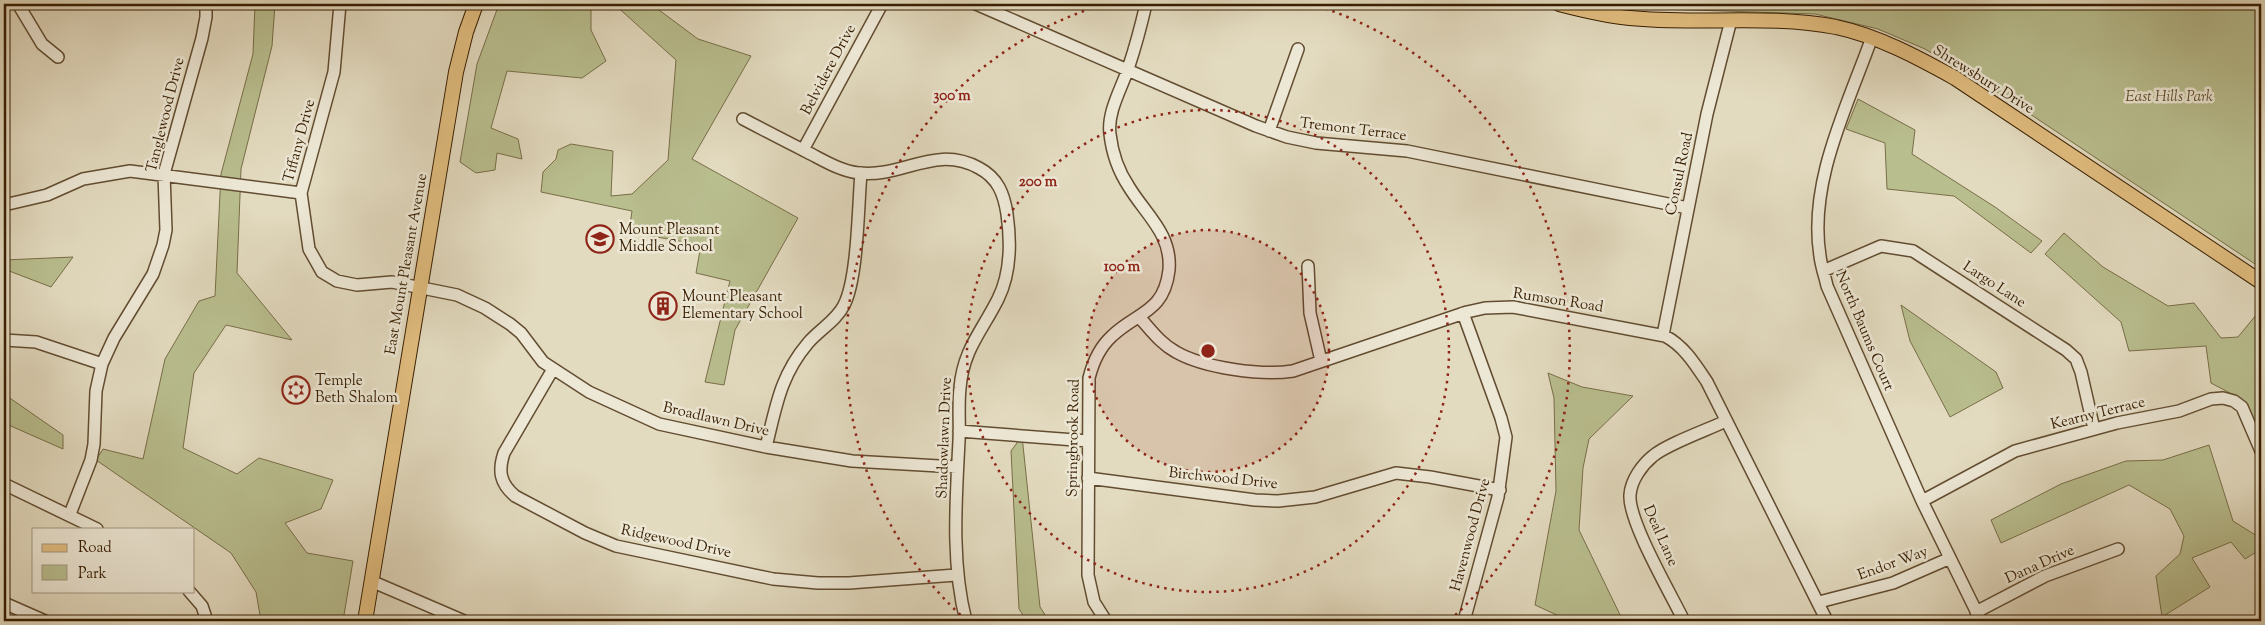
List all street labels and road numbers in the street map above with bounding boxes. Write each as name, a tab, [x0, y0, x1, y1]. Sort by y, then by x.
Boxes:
street label: Belvidere Drive	[796, 21, 862, 119]
street label: Shrewsbury Drive	[1928, 40, 2038, 120]
street label: Tanglewood Drive	[142, 55, 190, 175]
street label: Tiffany Drive	[279, 97, 321, 185]
street label: Tremont Terrace	[1298, 113, 1408, 147]
street label: Consul Road	[1661, 130, 1699, 217]
street label: East Mount Pleasant Avenue	[381, 172, 433, 356]
street label: Largo Lane	[1958, 257, 2030, 313]
street label: North Baums Court	[1829, 268, 1899, 394]
street label: Rumson Road	[1511, 283, 1605, 319]
street label: Shadowlawn Drive	[932, 377, 958, 499]
street label: Springbrook Road	[1062, 378, 1086, 497]
street label: Kearny Terrace	[2049, 392, 2147, 436]
street label: Broadlawn Drive	[661, 398, 771, 442]
street label: Birchwood Drive	[1167, 463, 1279, 495]
street label: Havenwood Drive	[1446, 476, 1496, 594]
street label: Deal Lane	[1637, 502, 1683, 570]
street label: Ridgewood Drive	[619, 520, 733, 564]
street label: Dana Drive	[2002, 540, 2078, 590]
street label: Endor Way	[1855, 541, 1931, 586]

